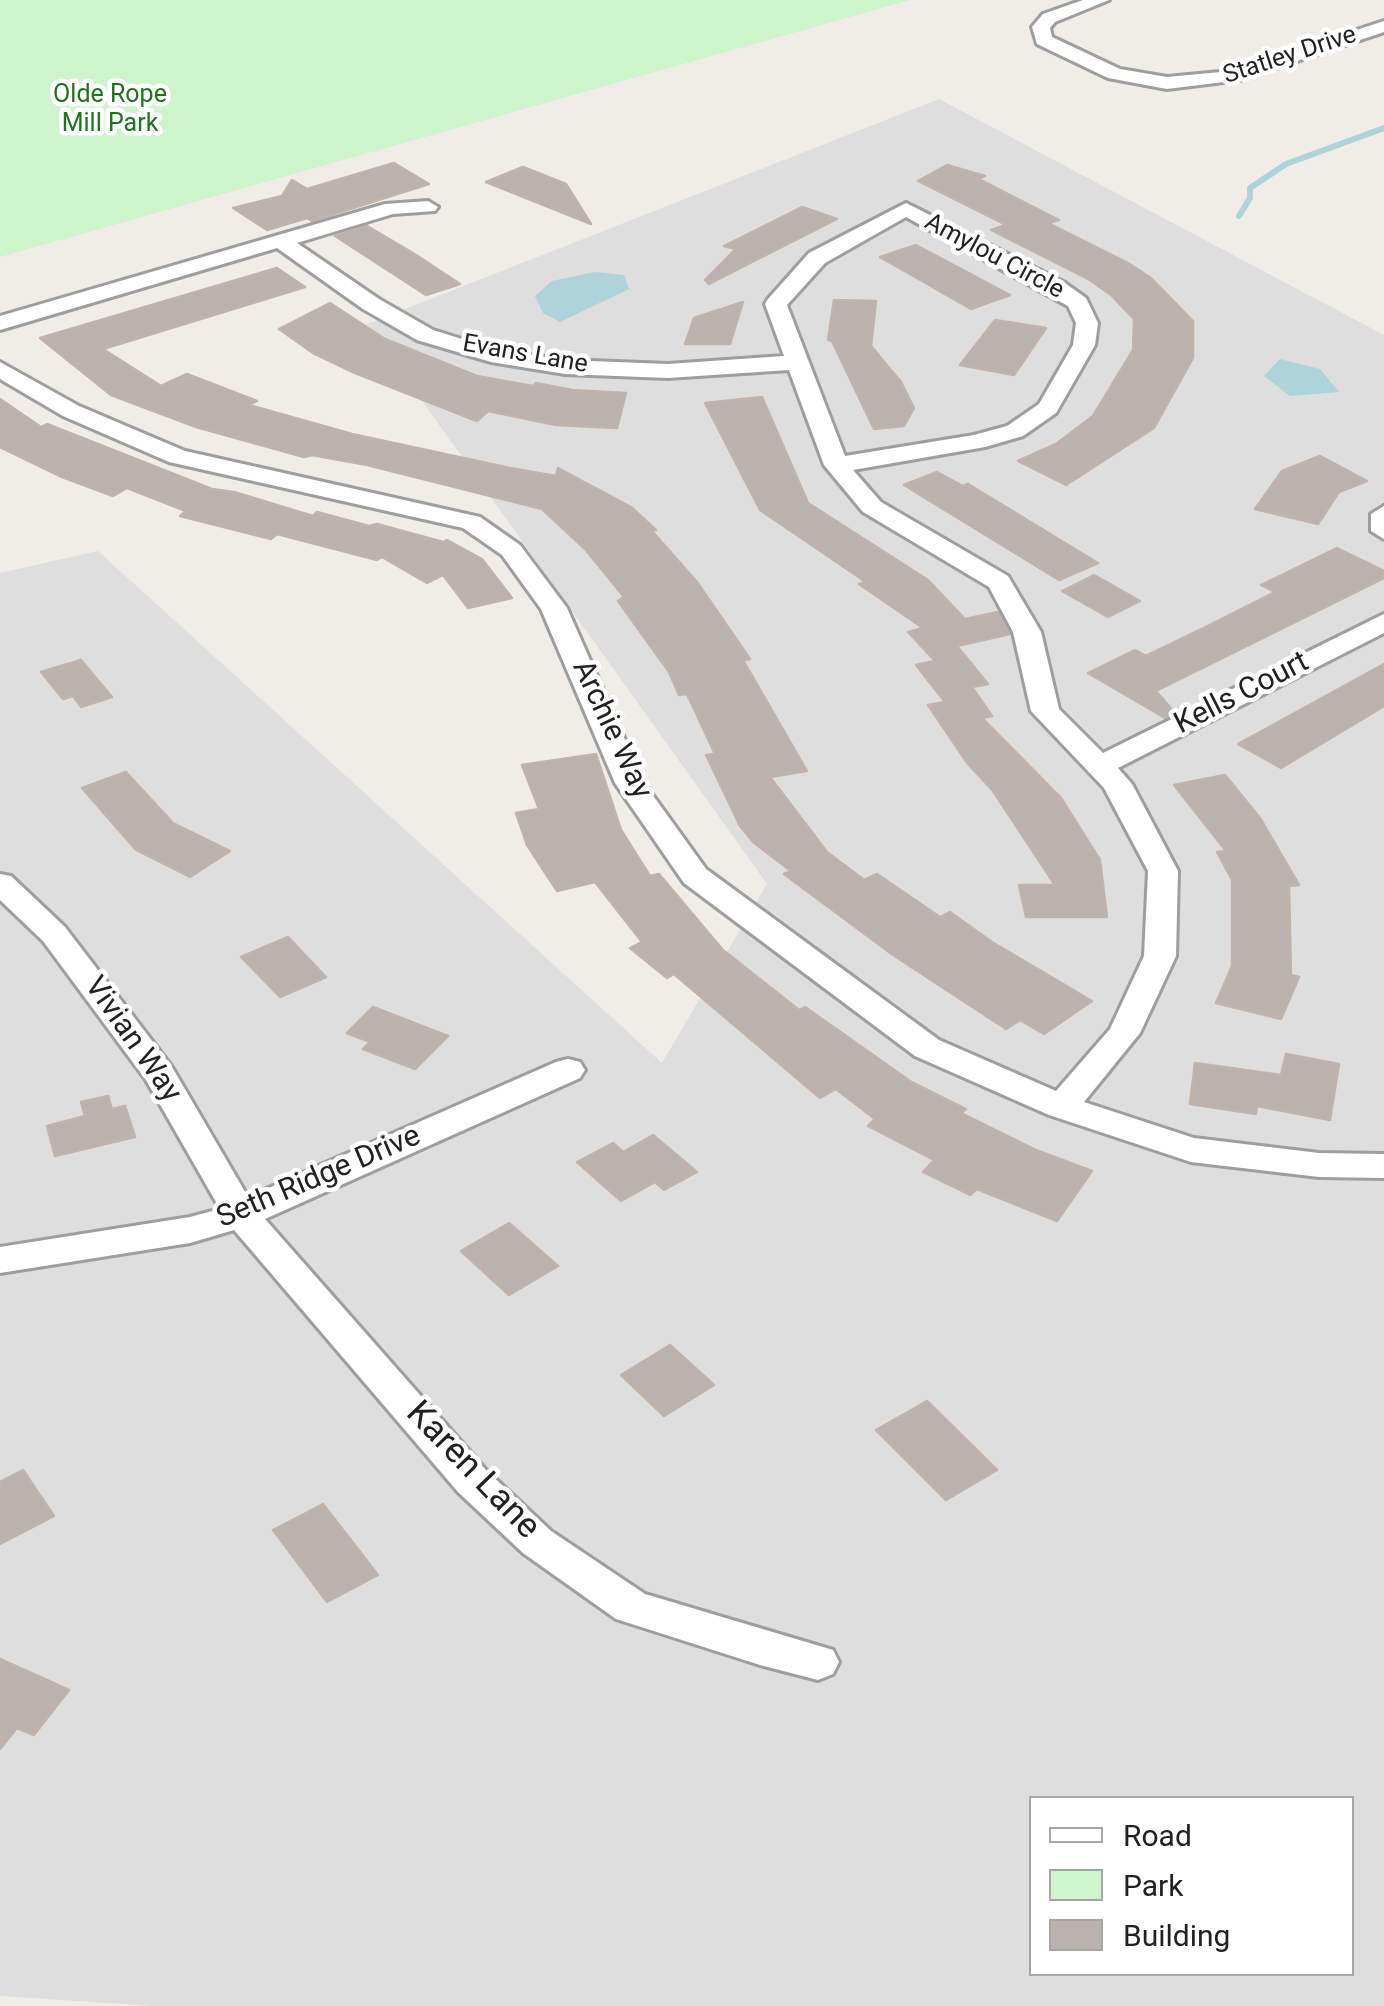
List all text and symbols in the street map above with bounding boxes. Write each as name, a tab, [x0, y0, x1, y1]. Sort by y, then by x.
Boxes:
street label: Statley Drive	[1220, 20, 1360, 92]
park label: Olde Rope Mill Park	[53, 81, 167, 140]
street label: Amylou Circle	[919, 208, 1069, 306]
street label: Evans Lane	[460, 329, 590, 381]
street label: Kells Court	[1169, 645, 1315, 743]
street label: Archie Way	[563, 655, 659, 805]
street label: Vivian Way	[76, 970, 188, 1110]
street label: Seth Ridge Drive	[212, 1119, 426, 1237]
street label: Karen Lane	[396, 1394, 548, 1548]
legend	[1029, 1796, 1354, 1976]
text: Road	[1123, 1818, 1192, 1853]
text: Park	[1123, 1868, 1183, 1903]
text: Building	[1123, 1918, 1230, 1953]

